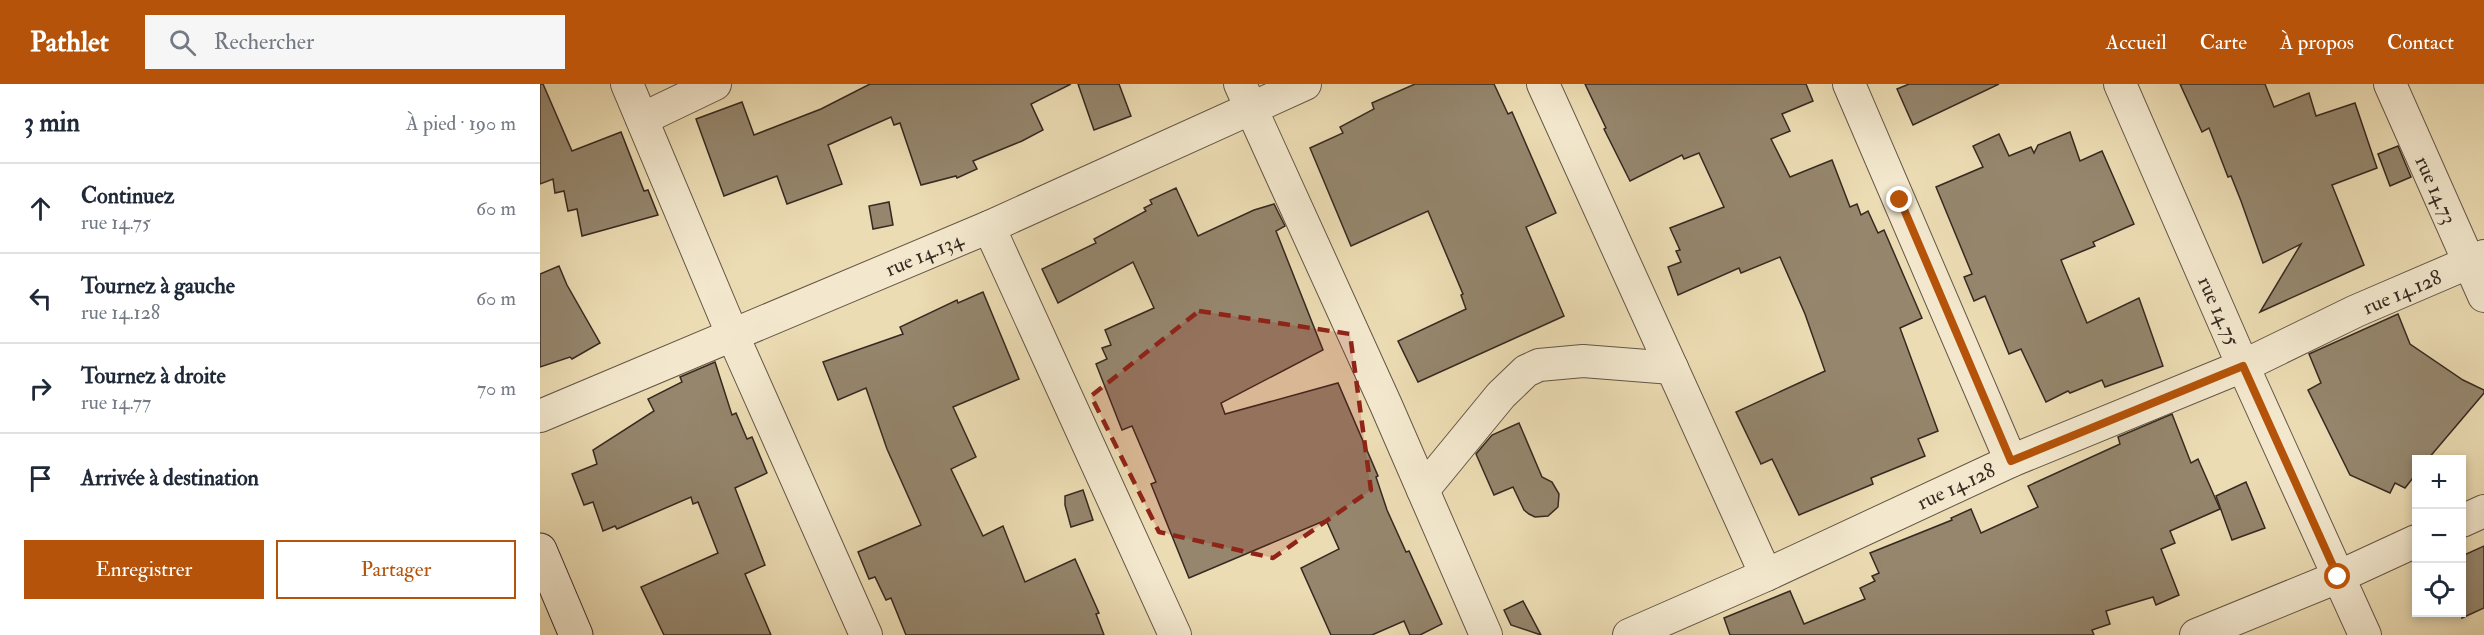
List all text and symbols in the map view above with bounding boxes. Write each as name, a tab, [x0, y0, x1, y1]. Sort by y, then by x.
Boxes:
search box	[145, 15, 565, 69]
text: Pathlet	[30, 25, 109, 60]
icon: search	[166, 26, 199, 59]
text: Rechercher	[214, 28, 314, 56]
text: Accueil	[2106, 29, 2167, 56]
text: Carte	[2200, 29, 2247, 56]
text: À propos	[2280, 29, 2354, 56]
text: Contact	[2387, 29, 2454, 56]
text: 3 min	[24, 107, 80, 139]
text: À pied · 190 m	[406, 111, 516, 136]
street label: rue 14.73	[2409, 152, 2463, 229]
text: Continuez	[81, 182, 174, 210]
route end	[1886, 186, 1912, 212]
icon: ahead	[24, 192, 57, 225]
text: 60 m	[476, 196, 516, 221]
text: rue 14.75	[81, 210, 151, 235]
street label: rue 14.134	[881, 225, 969, 283]
street label: rue 14.128	[2359, 264, 2446, 321]
text: Tournez à gauche	[81, 272, 235, 300]
street label: rue 14.75	[2191, 272, 2246, 351]
icon: left	[24, 282, 57, 315]
text: 60 m	[476, 286, 516, 311]
text: rue 14.128	[81, 300, 160, 325]
text: Tournez à droite	[81, 362, 226, 390]
icon: right	[24, 372, 57, 405]
text: 70 m	[477, 376, 516, 401]
text: rue 14.77	[81, 390, 151, 415]
map controls	[2412, 455, 2466, 617]
button: +	[2412, 455, 2466, 509]
street label: rue 14.128	[1913, 457, 2000, 516]
icon: arrive	[24, 462, 57, 495]
text: Arrivée à destination	[81, 464, 259, 492]
button: −	[2412, 509, 2466, 563]
button: Enregistrer	[24, 540, 264, 599]
button: Partager	[276, 540, 516, 599]
route start	[2324, 563, 2350, 589]
button: locate	[2412, 563, 2466, 617]

